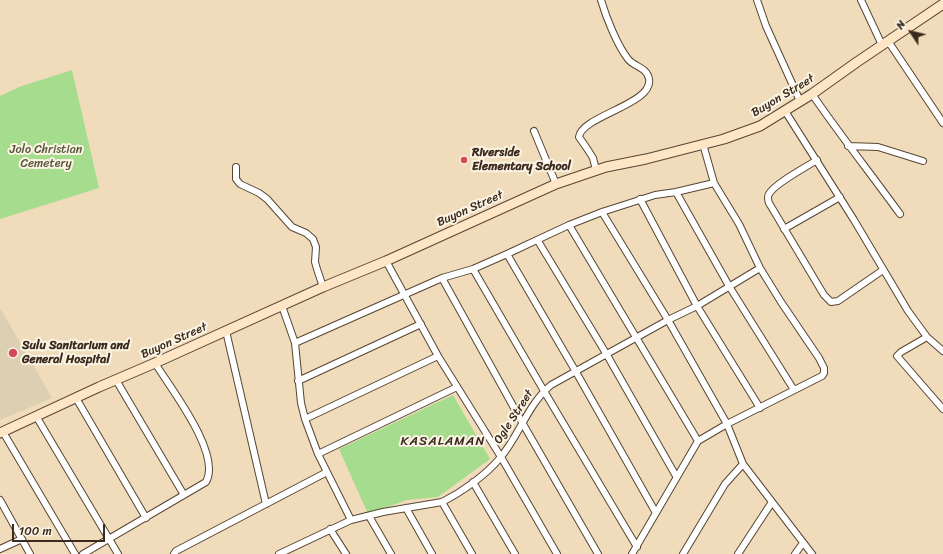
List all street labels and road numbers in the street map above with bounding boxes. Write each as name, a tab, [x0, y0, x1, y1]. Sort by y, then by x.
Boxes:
street label: Buyon Street	[749, 72, 817, 120]
street label: Buyon Street	[435, 188, 505, 230]
street label: Buyon Street	[139, 320, 209, 362]
street label: Ogle Street	[491, 387, 537, 447]

